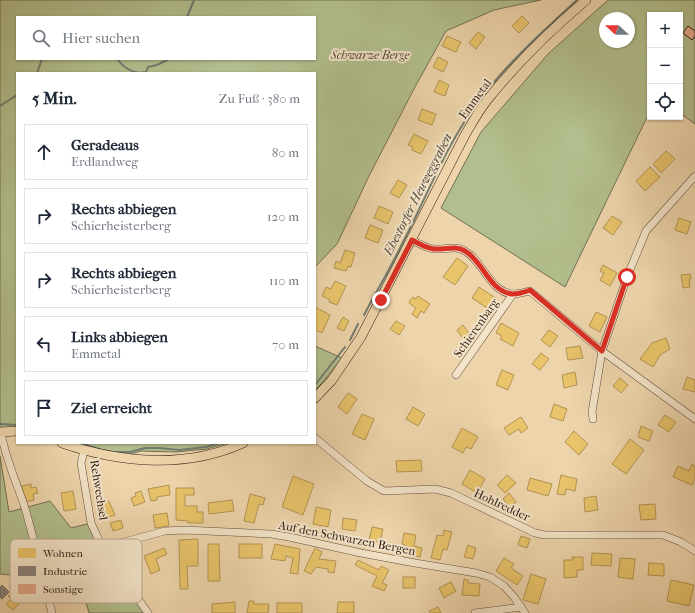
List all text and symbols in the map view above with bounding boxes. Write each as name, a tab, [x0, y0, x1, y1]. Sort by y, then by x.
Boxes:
north arrow	[599, 12, 635, 48]
map controls	[647, 12, 683, 120]
button: +	[647, 12, 683, 48]
search box	[16, 16, 316, 60]
icon: search	[30, 27, 52, 49]
text: Hier suchen	[62, 29, 140, 47]
park label: Schwarze Berge	[330, 48, 410, 62]
button: −	[647, 48, 683, 84]
street label: Emmetal	[456, 76, 495, 122]
button: locate	[647, 84, 683, 120]
text: 5 Min.	[32, 88, 77, 108]
text: Zu Fuß · 380 m	[219, 91, 300, 106]
water label: Ehestorfer Heuweggraben	[380, 131, 455, 259]
text: Geradeaus	[71, 136, 139, 154]
icon: ahead	[33, 141, 55, 163]
text: 80 m	[272, 145, 299, 160]
text: Erdlandweg	[71, 154, 138, 169]
text: Rechts abbiegen	[71, 200, 176, 218]
icon: right	[33, 205, 55, 227]
text: 120 m	[267, 209, 299, 224]
text: Schierheisterberg	[71, 218, 171, 233]
text: Rechts abbiegen	[71, 264, 176, 282]
route start	[618, 268, 636, 286]
icon: right	[33, 269, 55, 291]
text: 110 m	[269, 273, 299, 288]
text: Schierheisterberg	[71, 282, 171, 297]
route end	[372, 291, 390, 309]
street label: Schierenbarg	[451, 295, 502, 360]
text: Links abbiegen	[71, 328, 168, 346]
icon: left	[33, 333, 55, 355]
text: 70 m	[272, 337, 299, 352]
text: Emmetal	[71, 346, 121, 361]
icon: arrive	[33, 397, 55, 419]
text: Ziel erreicht	[71, 399, 152, 417]
street label: Rehwechsel	[87, 459, 111, 522]
street label: Hohlredder	[472, 486, 533, 524]
street label: Auf den Schwarzen Bergen	[276, 518, 417, 558]
legend	[10, 539, 142, 603]
text: Wohnen	[42, 547, 83, 560]
text: Industrie	[43, 565, 88, 578]
text: Sonstige	[43, 583, 84, 596]

